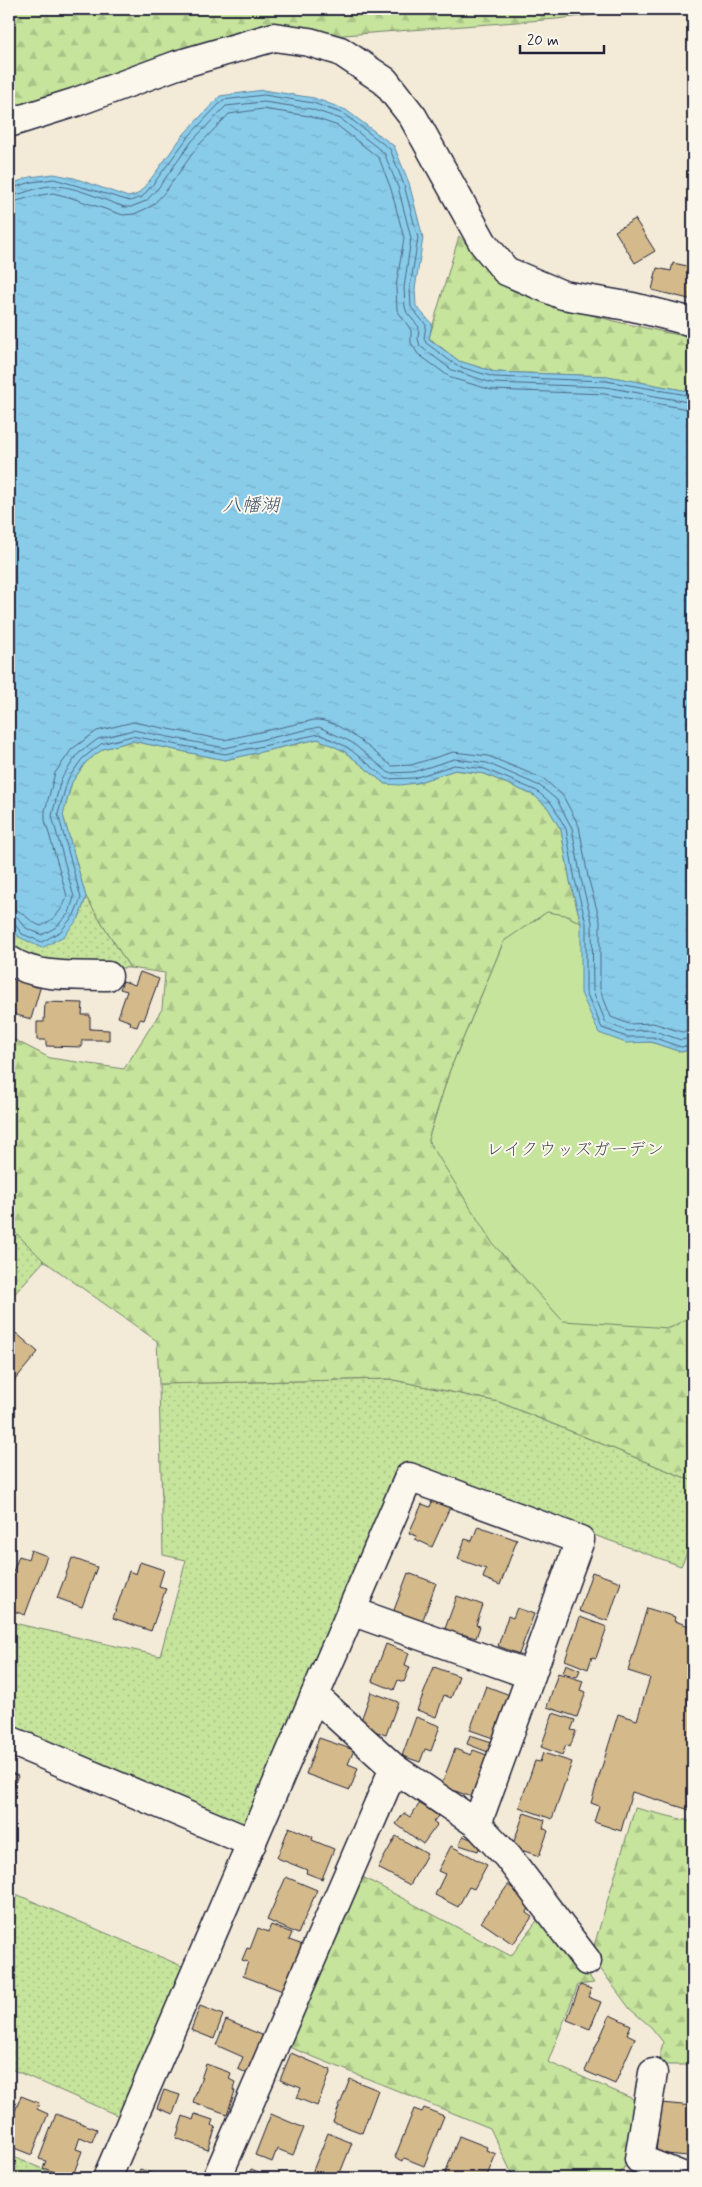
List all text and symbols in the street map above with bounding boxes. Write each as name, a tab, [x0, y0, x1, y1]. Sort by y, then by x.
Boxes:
scale bar	[520, 22, 603, 54]
text: 20 m	[527, 31, 559, 51]
water label: 八幡湖	[222, 493, 281, 518]
park label: レイクウッズガーデン	[486, 1138, 664, 1162]

